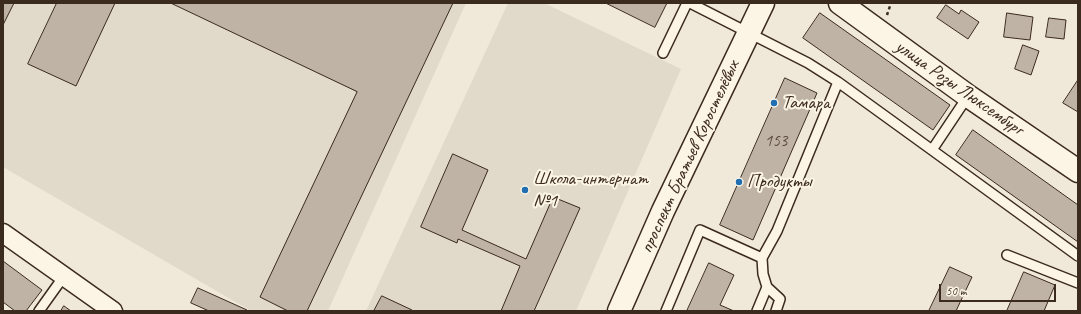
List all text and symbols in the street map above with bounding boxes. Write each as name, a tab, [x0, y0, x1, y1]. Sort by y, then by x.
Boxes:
street label: улица Розы Люксембург	[891, 35, 1027, 141]
street label: проспект Братьев Коростелёвых	[635, 57, 745, 257]
place label: Тамара	[782, 92, 830, 114]
marker: Тамара	[769, 98, 779, 108]
house number: 153	[765, 132, 787, 152]
place label: Школа-интернат №1	[533, 168, 648, 212]
place label: Продукты	[747, 171, 812, 193]
marker: Продукты	[734, 177, 744, 187]
marker: Школа-интернат №1	[520, 185, 530, 195]
scale bar	[941, 276, 1058, 302]
text: 50 m	[946, 283, 966, 299]

